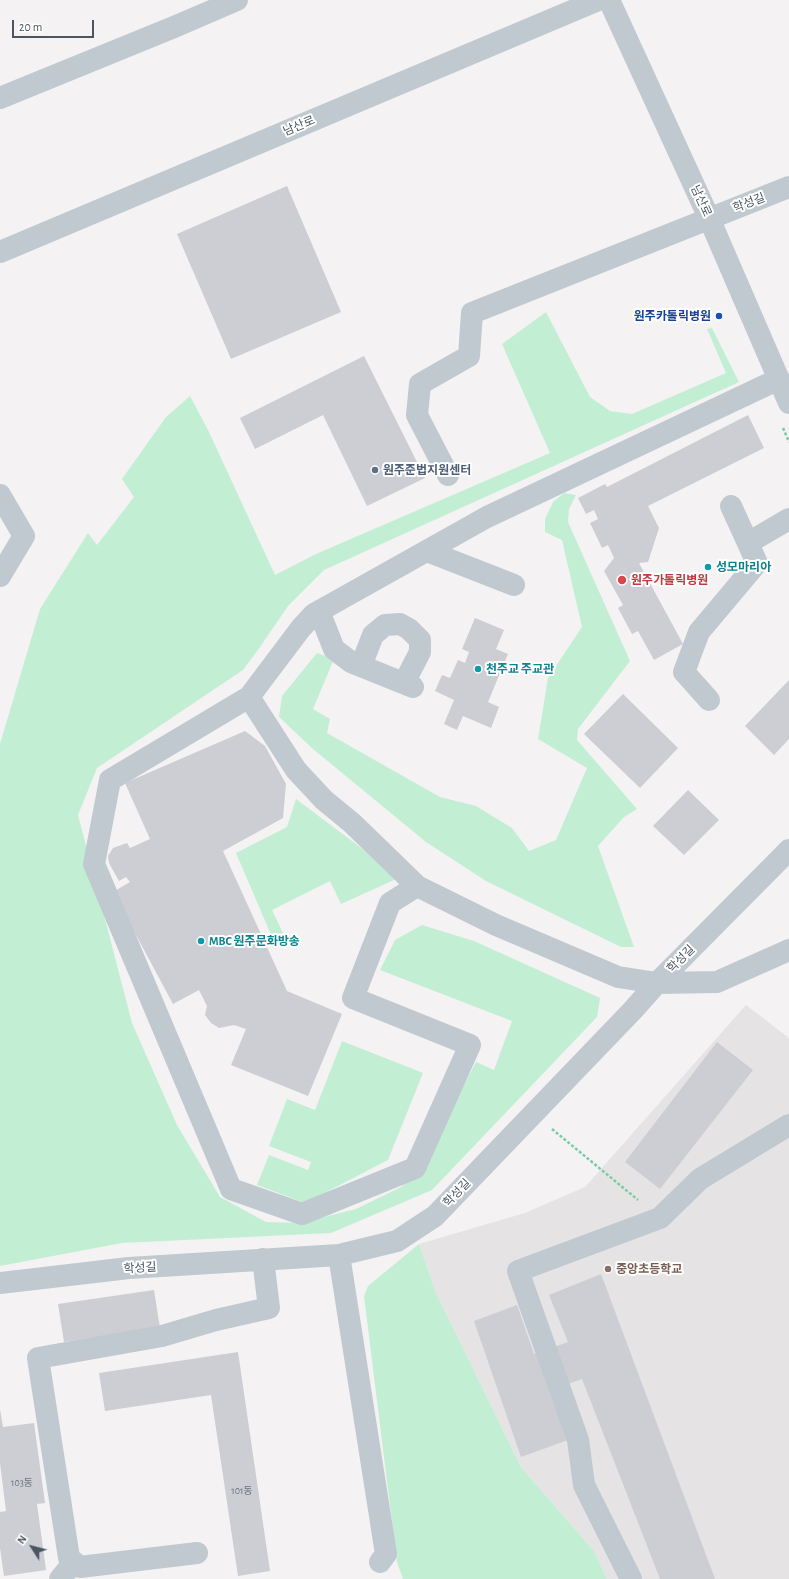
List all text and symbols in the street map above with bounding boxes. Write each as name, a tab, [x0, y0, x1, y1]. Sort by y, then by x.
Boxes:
scale bar	[14, 12, 96, 38]
text: 20 m	[19, 21, 42, 33]
street label: 남산로	[281, 113, 317, 139]
street label: 남산로	[687, 183, 715, 219]
street label: 학성길	[731, 190, 767, 216]
place label: 원주카톨릭병원	[634, 309, 711, 323]
marker: 원주카톨릭병원	[714, 311, 724, 321]
place label: 원주준법지원센터	[383, 463, 471, 477]
marker: 원주준법지원센터	[370, 465, 380, 475]
place label: 성모마리아	[716, 560, 771, 574]
marker: 성모마리아	[703, 562, 713, 572]
place label: 원주가톨릭병원	[631, 573, 708, 587]
marker: 원주가톨릭병원	[616, 574, 628, 586]
place label: 천주교 주교관	[486, 662, 554, 676]
marker: 천주교 주교관	[473, 664, 483, 674]
place label: MBC 원주문화방송	[209, 934, 300, 948]
marker: MBC 원주문화방송	[196, 936, 206, 946]
street label: 학성길	[664, 942, 698, 976]
street label: 학성길	[440, 1176, 474, 1210]
street label: 학성길	[123, 1260, 157, 1276]
place label: 중앙초등학교	[616, 1262, 682, 1276]
marker: 중앙초등학교	[603, 1264, 613, 1274]
house number: 103동	[11, 1477, 33, 1489]
house number: 101동	[231, 1485, 253, 1497]
north arrow	[12, 1527, 52, 1567]
text: N	[15, 1533, 29, 1546]

